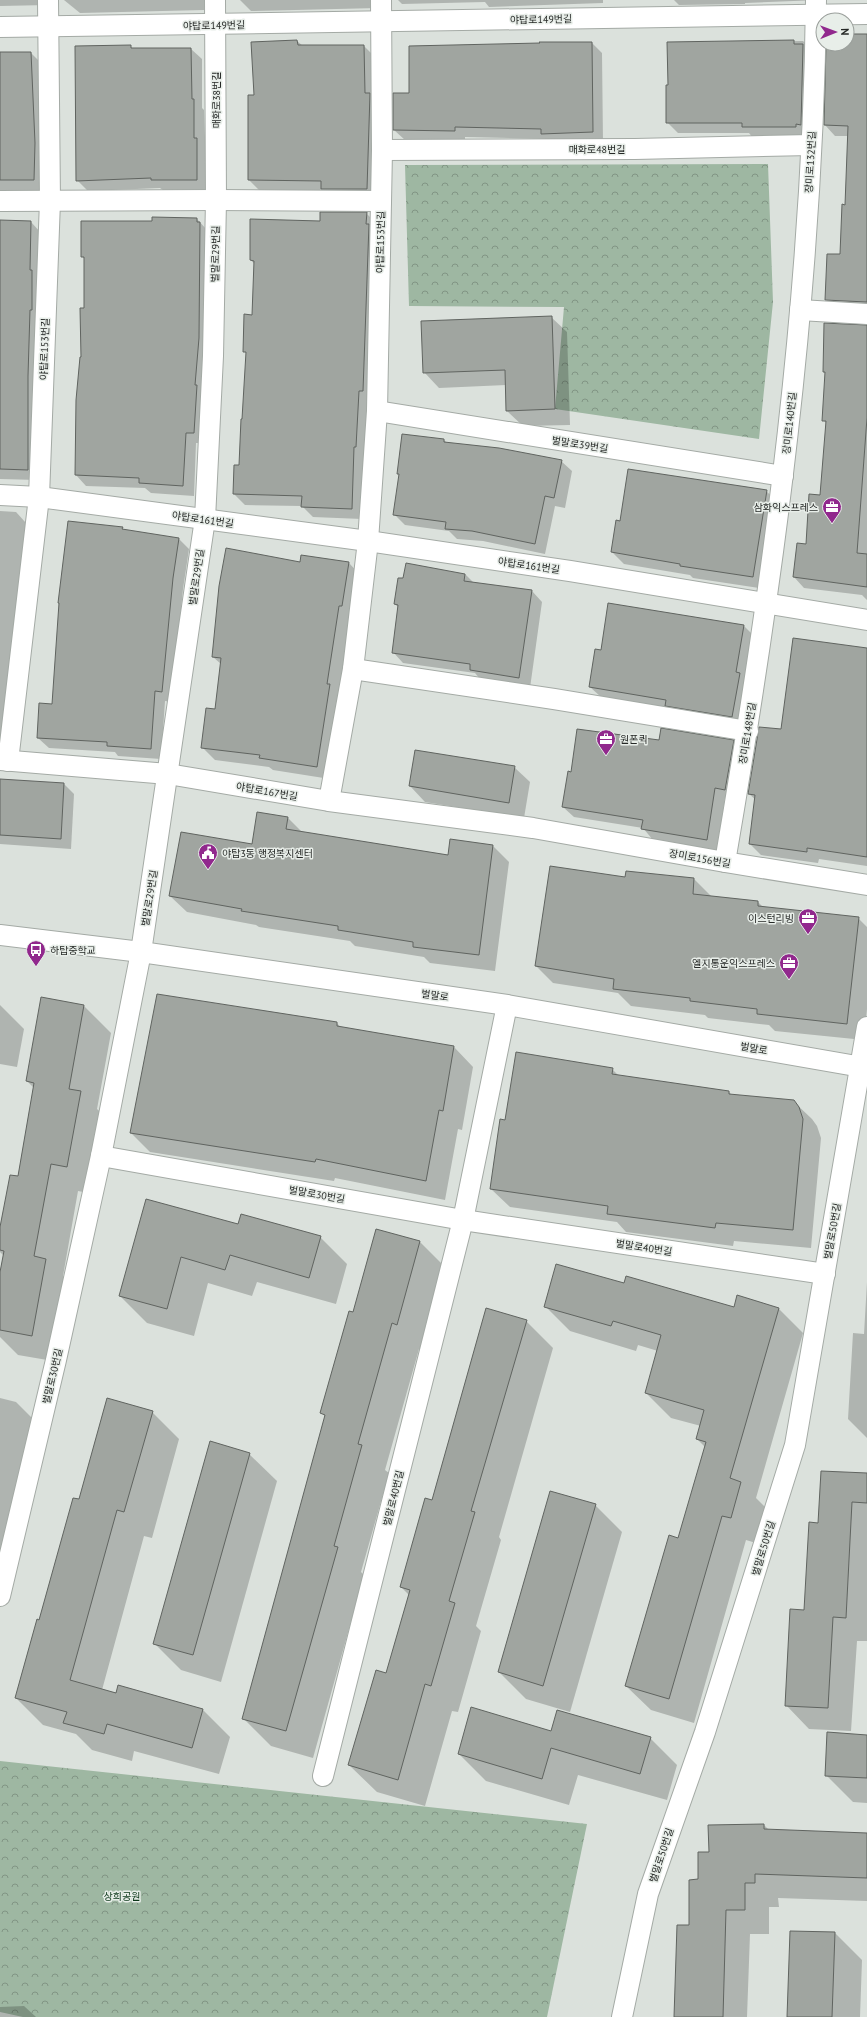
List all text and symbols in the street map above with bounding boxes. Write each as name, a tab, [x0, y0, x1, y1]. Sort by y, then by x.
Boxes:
street label: 야탑로149번길	[510, 12, 572, 27]
north arrow	[815, 12, 855, 52]
street label: 야탑로149번길	[183, 18, 245, 33]
text: N	[838, 28, 852, 36]
street label: 매화로38번길	[210, 72, 223, 128]
street label: 장미로132번길	[802, 131, 819, 194]
street label: 매화로48번길	[569, 143, 625, 156]
street label: 야탑로153번길	[373, 211, 388, 273]
street label: 벌말로29번길	[209, 225, 222, 283]
street label: 야탑로153번길	[37, 318, 52, 380]
street label: 장미로140번길	[780, 391, 799, 455]
street label: 벌말로39번길	[551, 434, 609, 455]
office icon: 삼화익스프레스	[821, 496, 843, 524]
place label: 삼화익스프레스	[754, 501, 818, 514]
street label: 야탑로161번길	[171, 509, 235, 530]
street label: 벌말로29번길	[186, 548, 207, 606]
street label: 야탑로161번길	[497, 555, 561, 576]
street label: 장미로148번길	[736, 701, 759, 765]
office icon: 원폰퀵	[595, 728, 617, 756]
place label: 원폰퀵	[620, 733, 648, 746]
street label: 야탑로167번길	[235, 780, 299, 803]
public building icon: 야탑3동 행정복지센터	[197, 842, 219, 870]
place label: 야탑3동 행정복지센터	[222, 847, 313, 860]
street label: 장미로156번길	[668, 847, 732, 870]
street label: 벌말로29번길	[139, 869, 160, 927]
office icon: 이스턴리빙	[797, 907, 819, 935]
place label: 이스턴리빙	[748, 912, 794, 925]
bus stop icon: 하탑중학교	[25, 939, 47, 967]
place label: 하탑중학교	[50, 944, 96, 957]
office icon: 엘지통운익스프레스	[778, 952, 800, 980]
place label: 엘지통운익스프레스	[692, 957, 775, 970]
street label: 벌말로	[420, 987, 450, 1004]
street label: 벌말로	[739, 1040, 769, 1057]
street label: 벌말로30번길	[288, 1183, 346, 1206]
street label: 벌말로50번길	[821, 1202, 844, 1260]
street label: 벌말로40번길	[615, 1237, 673, 1258]
street label: 벌말로30번길	[40, 1347, 65, 1405]
street label: 벌말로40번길	[380, 1469, 407, 1527]
street label: 벌말로50번길	[749, 1519, 778, 1577]
street label: 벌말로50번길	[647, 1826, 676, 1884]
park label: 상희공원	[104, 1890, 140, 1903]

